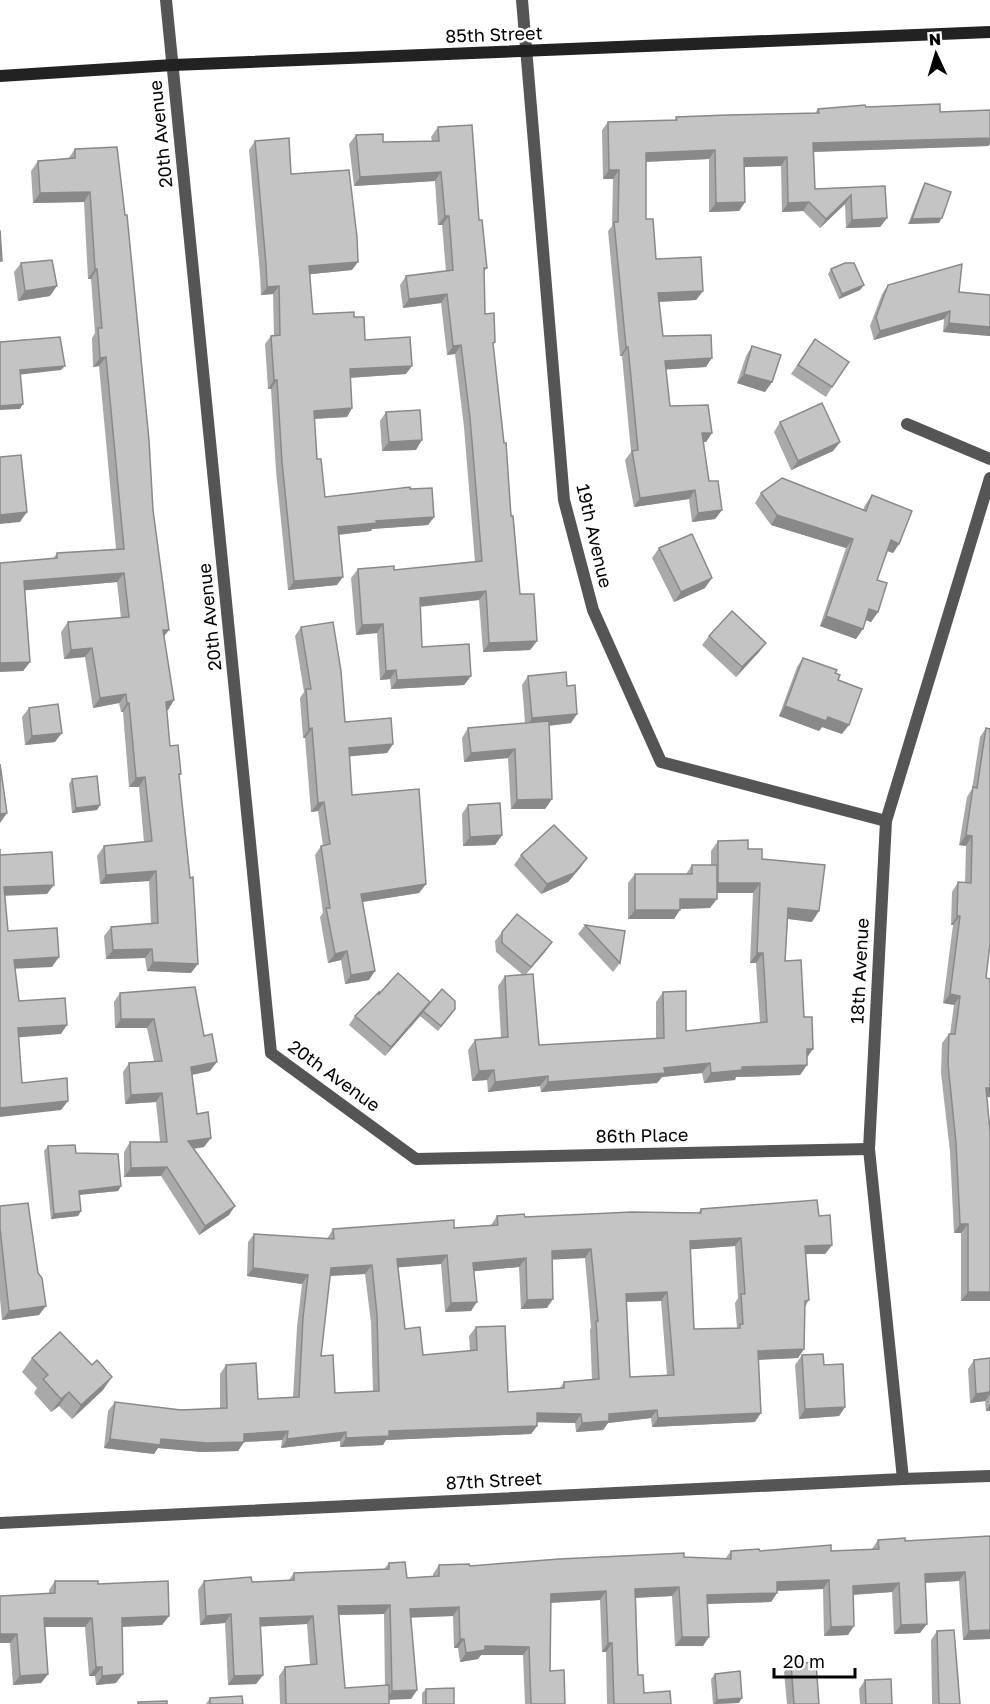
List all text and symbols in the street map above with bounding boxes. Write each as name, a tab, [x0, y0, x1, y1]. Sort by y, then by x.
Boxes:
street label: 85th Street	[445, 21, 543, 47]
north arrow	[906, 24, 966, 84]
text: N	[928, 29, 942, 49]
street label: 20th Avenue	[143, 79, 177, 189]
street label: 19th Avenue	[572, 482, 618, 590]
street label: 20th Avenue	[192, 562, 226, 672]
street label: 18th Avenue	[845, 917, 873, 1024]
street label: 20th Avenue	[284, 1035, 385, 1116]
street label: 86th Place	[595, 1123, 688, 1147]
street label: 87th Street	[445, 1466, 543, 1494]
scale bar	[774, 1641, 855, 1679]
text: 20 m	[783, 1650, 825, 1672]

